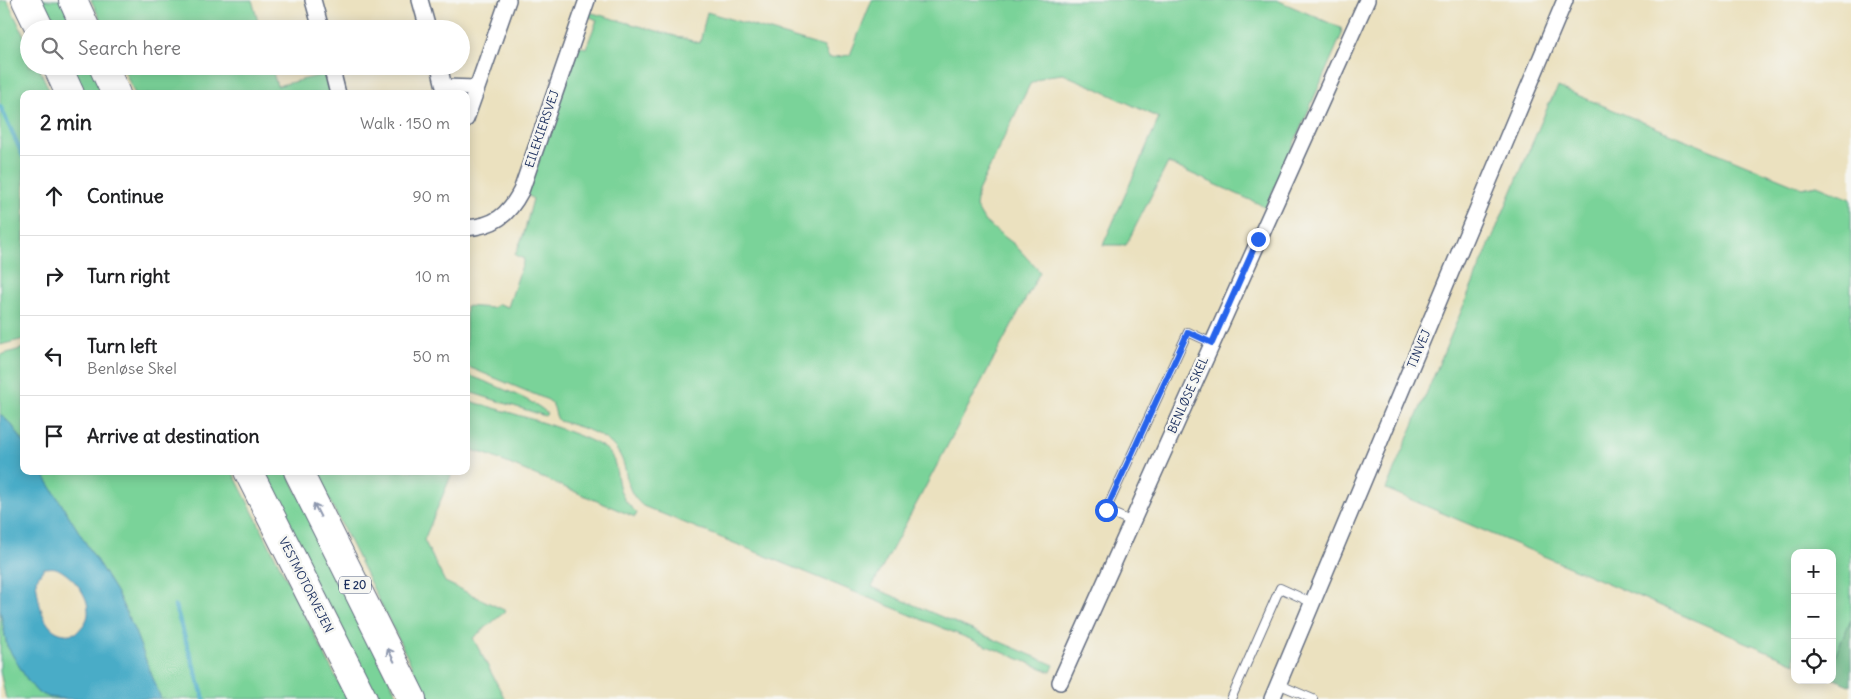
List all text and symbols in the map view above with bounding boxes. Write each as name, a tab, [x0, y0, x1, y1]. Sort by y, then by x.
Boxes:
search box	[20, 20, 470, 75]
icon: search	[38, 34, 66, 62]
text: Search here	[78, 36, 181, 60]
street label: EILEKIERSVEJ	[521, 88, 562, 169]
text: 2 min	[40, 109, 92, 136]
text: Walk · 150 m	[360, 113, 450, 133]
icon: ahead	[40, 182, 68, 210]
text: Continue	[87, 184, 164, 208]
text: 90 m	[412, 186, 450, 206]
route end	[1247, 228, 1270, 251]
icon: right	[40, 262, 68, 290]
text: Turn right	[87, 264, 170, 288]
text: 10 m	[415, 266, 450, 286]
street label: TINVEJ	[1404, 327, 1433, 370]
text: Turn left	[87, 334, 157, 358]
icon: left	[40, 342, 68, 370]
text: 50 m	[412, 346, 450, 366]
street label: BENLØSE SKEL	[1164, 354, 1211, 436]
text: Benløse Skel	[87, 358, 177, 378]
icon: arrive	[40, 422, 68, 450]
text: Arrive at destination	[87, 424, 260, 448]
route start	[1095, 499, 1118, 522]
one-way arrow	[312, 503, 322, 518]
street label: VESTMOTORVEJEN	[276, 535, 337, 635]
map controls	[1791, 549, 1836, 684]
button: +	[1791, 549, 1836, 594]
road number: E 20	[339, 576, 371, 594]
button: −	[1791, 594, 1836, 639]
button: locate	[1791, 639, 1836, 684]
one-way arrow	[385, 648, 395, 663]

